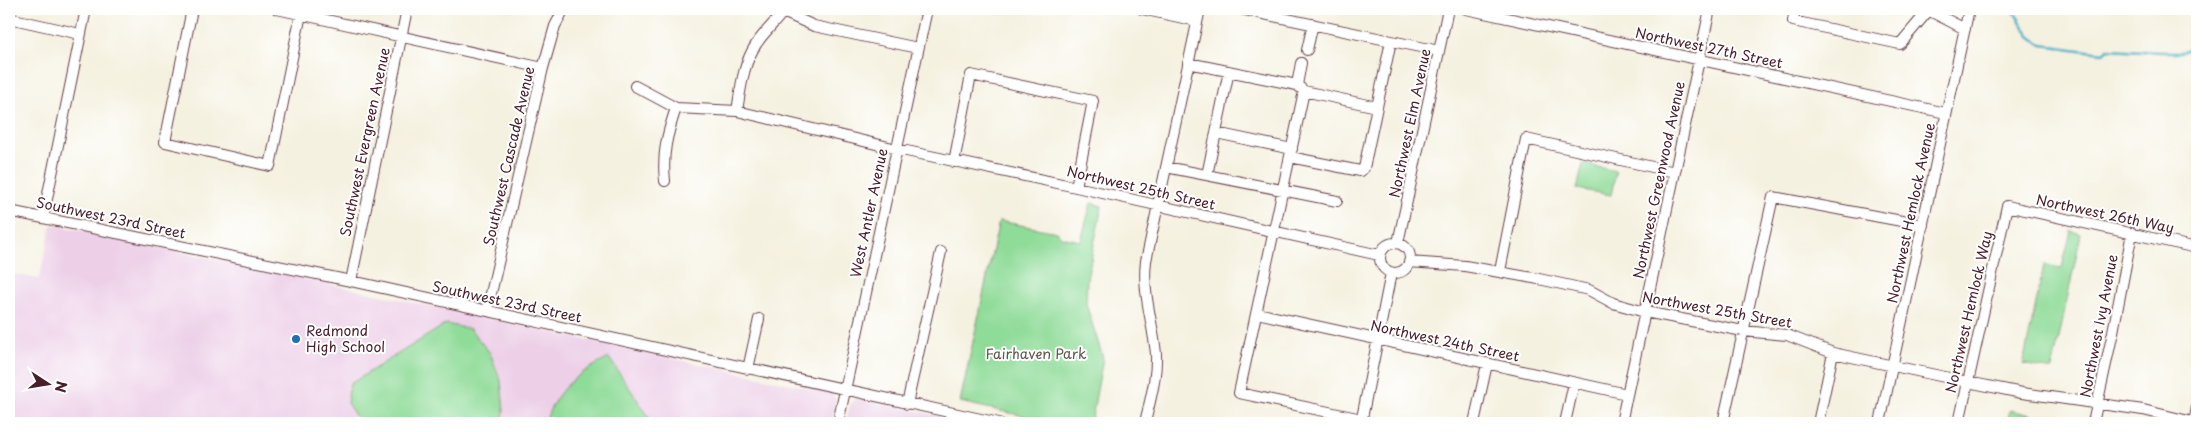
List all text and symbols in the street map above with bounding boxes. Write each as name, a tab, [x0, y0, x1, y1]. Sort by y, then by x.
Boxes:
street label: Northwest 27th Street	[1633, 22, 1785, 73]
street label: Southwest Evergreen Avenue	[334, 45, 395, 238]
street label: Northwest Elm Avenue	[1383, 46, 1436, 199]
street label: Southwest Cascade Avenue	[478, 64, 539, 248]
street label: Northwest Greenwood Avenue	[1627, 79, 1690, 281]
street label: Northwest Hemlock Avenue	[1881, 120, 1940, 305]
street label: West Antler Avenue	[845, 146, 893, 279]
street label: Northwest 25th Street	[1065, 160, 1218, 215]
street label: Northwest 26th Way	[2034, 189, 2176, 238]
street label: Southwest 23rd Street	[34, 191, 188, 244]
street label: Northwest Hemlock Way	[1940, 229, 1997, 395]
street label: Northwest Ivy Avenue	[2074, 252, 2123, 399]
street label: Southwest 23rd Street	[430, 275, 584, 328]
street label: Northwest 25th Street	[1641, 286, 1794, 333]
street label: Northwest 24th Street	[1369, 314, 1522, 367]
place label: Redmond High School	[306, 320, 385, 357]
marker: Redmond High School	[290, 333, 302, 345]
park label: Fairhaven Park	[985, 343, 1087, 364]
north arrow	[22, 360, 72, 410]
text: N	[50, 379, 73, 394]

